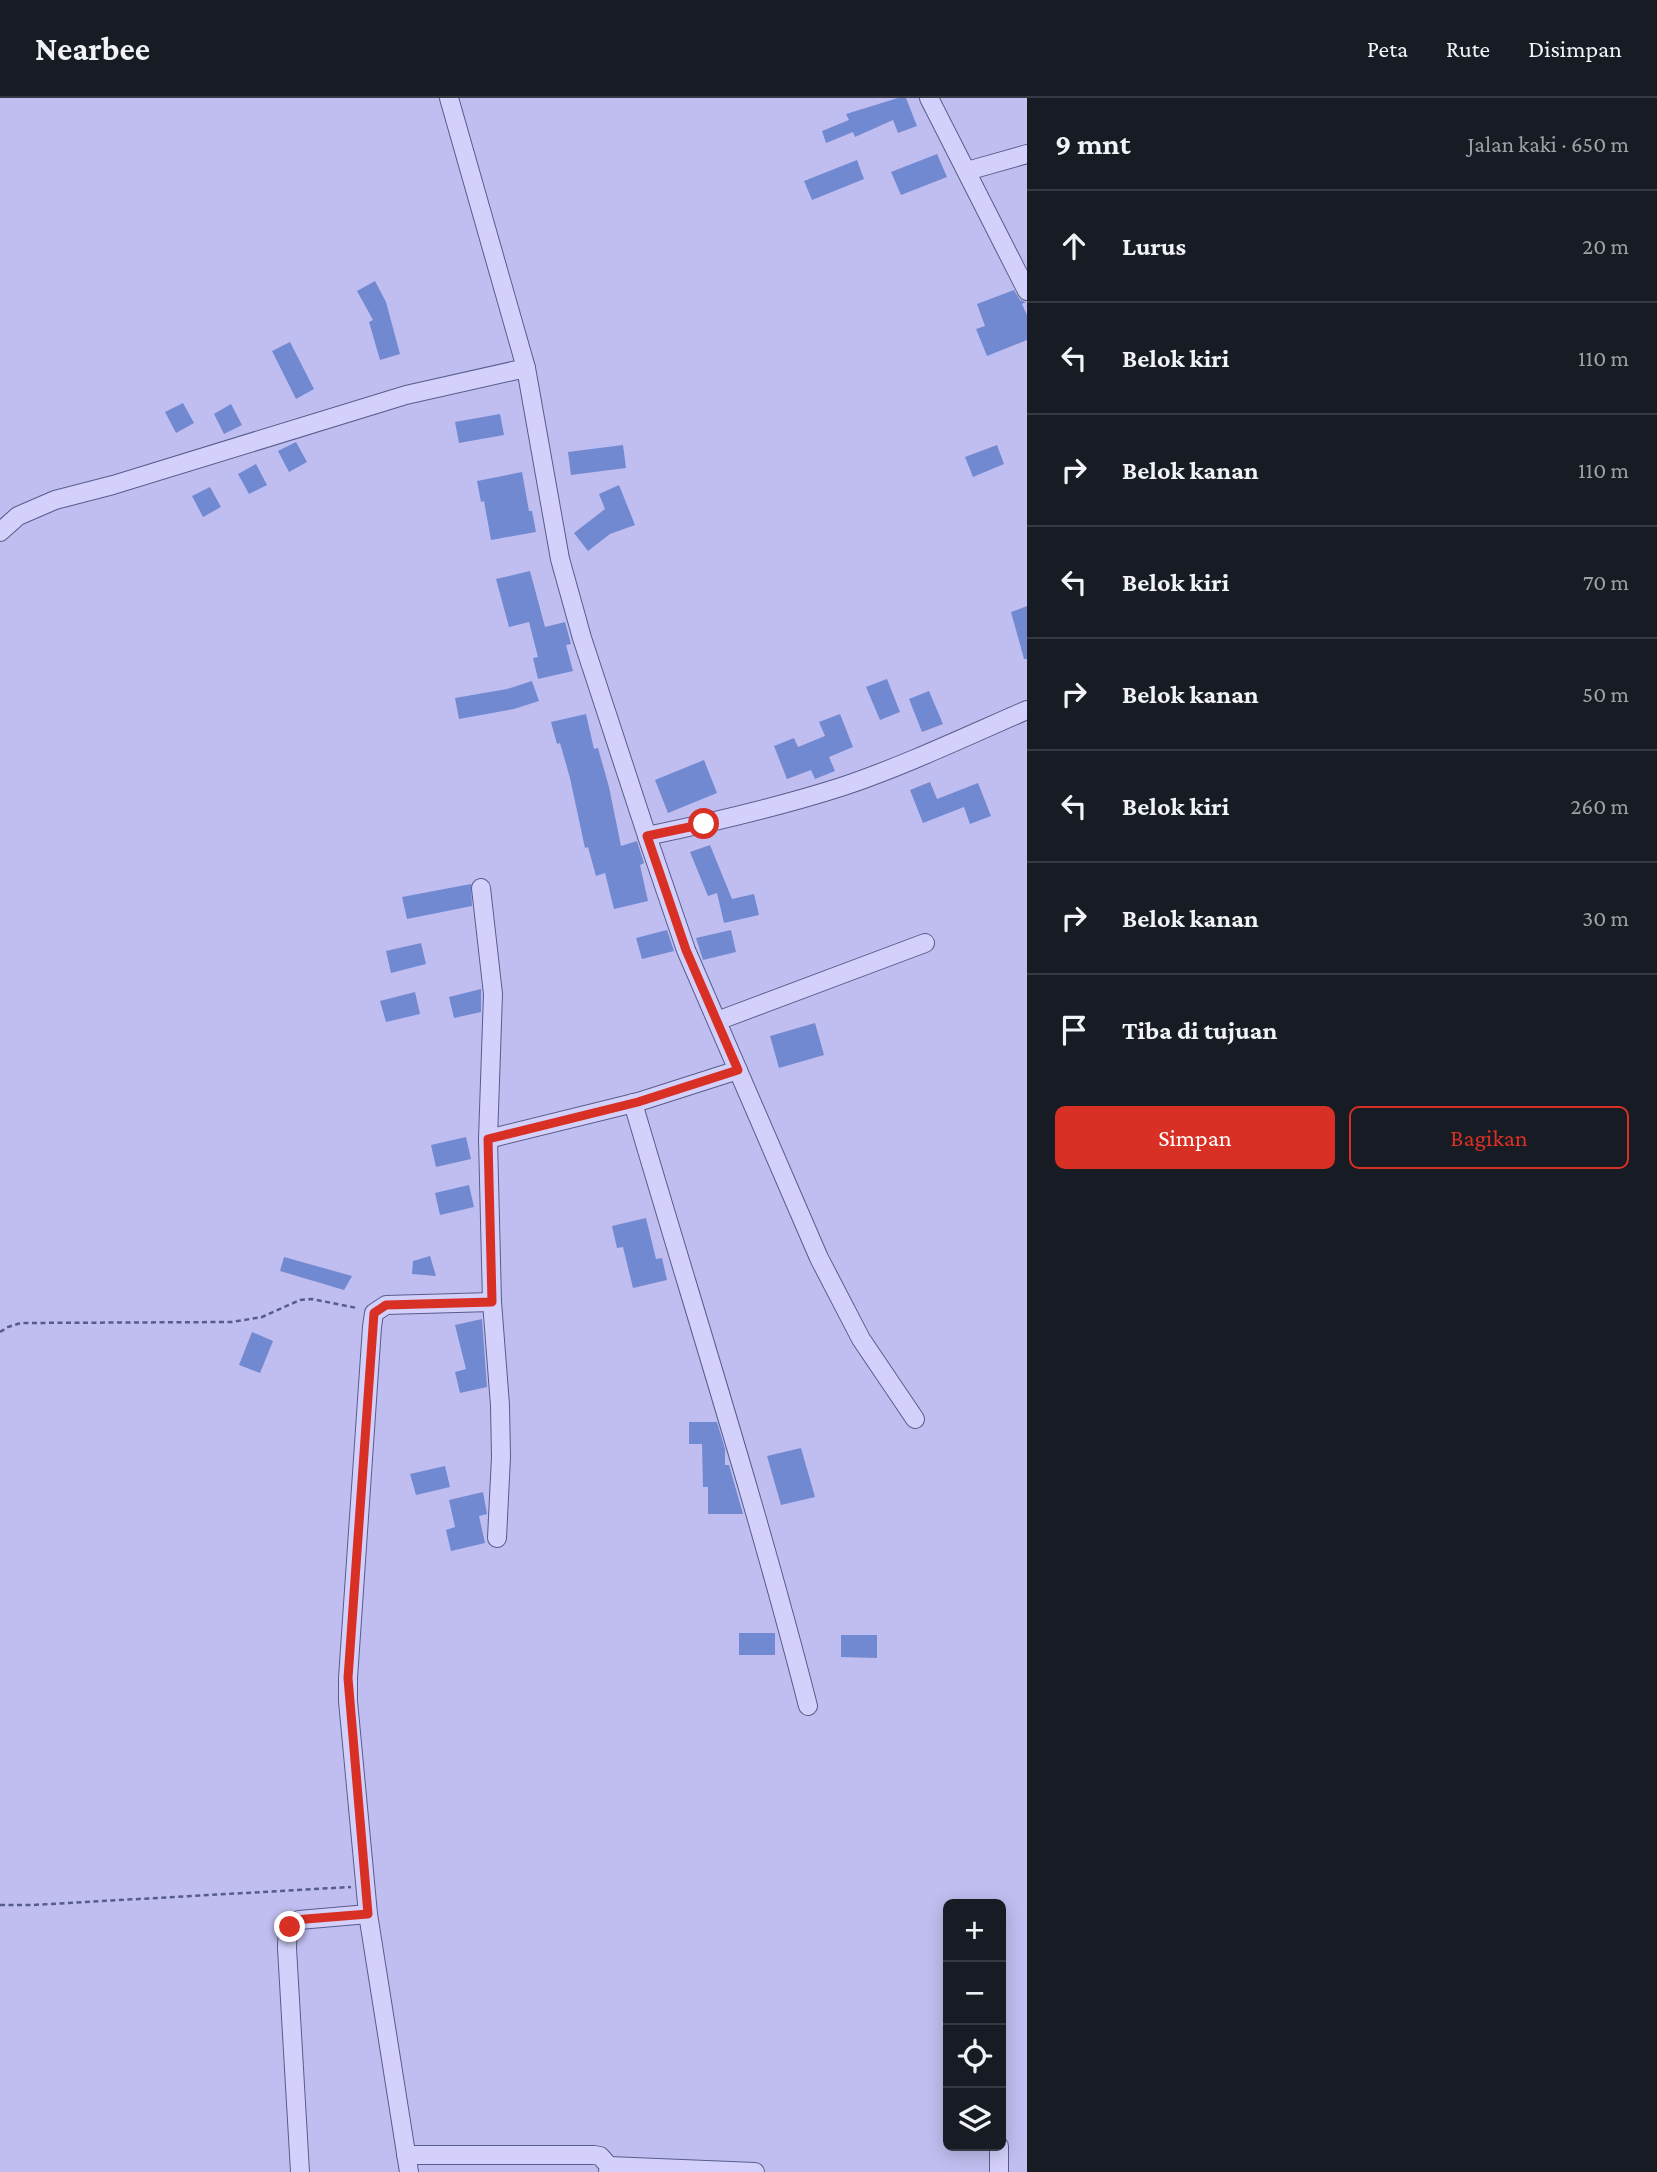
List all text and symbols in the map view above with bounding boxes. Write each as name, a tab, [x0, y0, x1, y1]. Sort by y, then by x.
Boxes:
text: Nearbee	[35, 30, 150, 67]
text: Peta	[1367, 35, 1408, 62]
text: Rute	[1446, 35, 1490, 62]
text: Disimpan	[1528, 35, 1622, 62]
text: 9 mnt	[1055, 127, 1131, 160]
text: Jalan kaki · 650 m	[1468, 131, 1629, 157]
icon: ahead	[1055, 227, 1093, 265]
text: Lurus	[1122, 232, 1186, 261]
text: 20 m	[1582, 233, 1629, 259]
icon: left	[1055, 339, 1093, 377]
text: Belok kiri	[1122, 344, 1229, 373]
text: 110 m	[1578, 345, 1629, 371]
icon: right	[1055, 451, 1093, 489]
text: Belok kanan	[1122, 456, 1259, 485]
text: 110 m	[1578, 457, 1629, 483]
icon: left	[1055, 563, 1093, 601]
text: Belok kiri	[1122, 568, 1229, 597]
text: 70 m	[1583, 569, 1629, 595]
icon: right	[1055, 675, 1093, 713]
text: Belok kanan	[1122, 680, 1259, 709]
text: 50 m	[1582, 681, 1629, 707]
icon: left	[1055, 787, 1093, 825]
text: Belok kiri	[1122, 792, 1229, 821]
text: 260 m	[1571, 793, 1629, 819]
route start	[688, 808, 719, 839]
icon: right	[1055, 899, 1093, 937]
text: Belok kanan	[1122, 904, 1259, 933]
text: 30 m	[1582, 905, 1629, 931]
icon: arrive	[1055, 1011, 1093, 1049]
text: Tiba di tujuan	[1122, 1016, 1277, 1045]
button: Simpan	[1055, 1106, 1335, 1169]
button: Bagikan	[1349, 1106, 1629, 1169]
map controls	[943, 1899, 1006, 2151]
button: +	[943, 1899, 1006, 1962]
route end	[274, 1911, 305, 1942]
button: −	[943, 1962, 1006, 2025]
button: locate	[943, 2025, 1006, 2088]
button: layers	[943, 2088, 1006, 2151]

